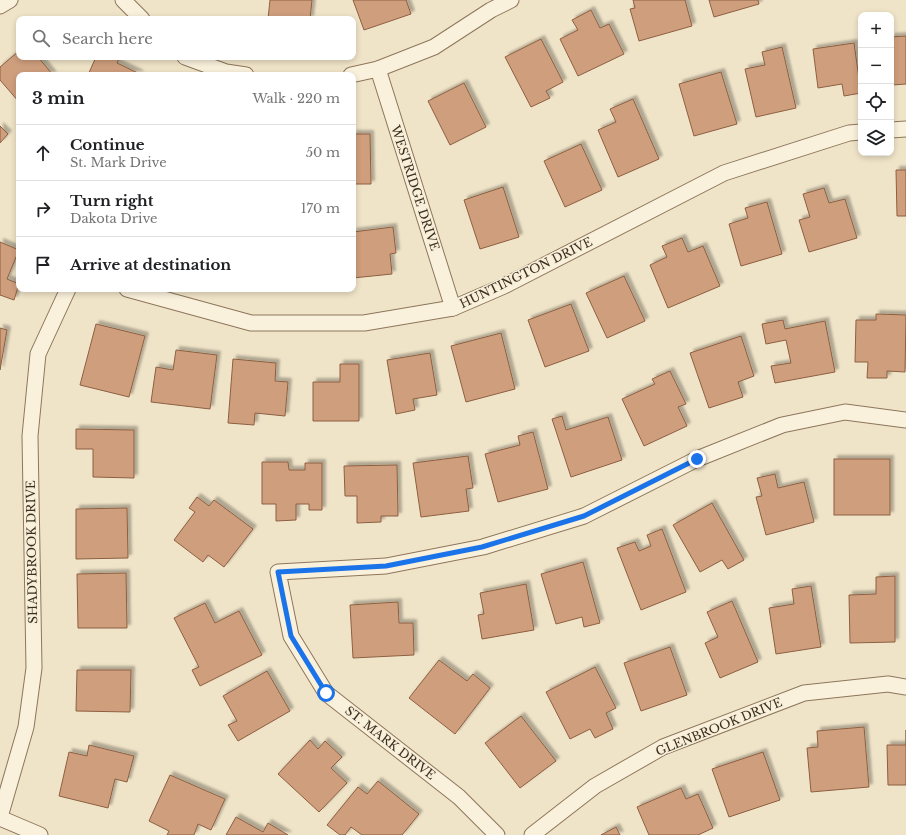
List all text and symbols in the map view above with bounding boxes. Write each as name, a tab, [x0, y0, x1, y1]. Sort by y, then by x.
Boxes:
map controls	[858, 12, 894, 156]
button: +	[858, 12, 894, 48]
search box	[16, 16, 356, 60]
icon: search	[30, 27, 52, 49]
text: Search here	[62, 29, 153, 48]
button: −	[858, 48, 894, 84]
button: locate	[858, 84, 894, 120]
text: 3 min	[32, 88, 85, 109]
text: Walk · 220 m	[252, 90, 340, 107]
button: layers	[858, 120, 894, 156]
street label: WESTRIDGE DRIVE	[388, 122, 443, 253]
text: Continue	[70, 135, 145, 154]
icon: ahead	[32, 142, 54, 164]
text: 50 m	[306, 144, 340, 161]
text: St. Mark Drive	[70, 154, 167, 171]
text: Turn right	[70, 191, 153, 210]
icon: right	[32, 198, 54, 220]
text: 170 m	[301, 200, 340, 217]
text: Dakota Drive	[70, 210, 158, 227]
street label: HUNTINGTON DRIVE	[457, 234, 595, 311]
icon: arrive	[32, 254, 54, 276]
text: Arrive at destination	[70, 255, 231, 274]
route end	[688, 450, 706, 468]
street label: SHADYBROOK DRIVE	[23, 480, 40, 624]
route start	[317, 684, 335, 702]
street label: GLENBROOK DRIVE	[653, 694, 785, 759]
street label: ST. MARK DRIVE	[342, 703, 439, 783]

